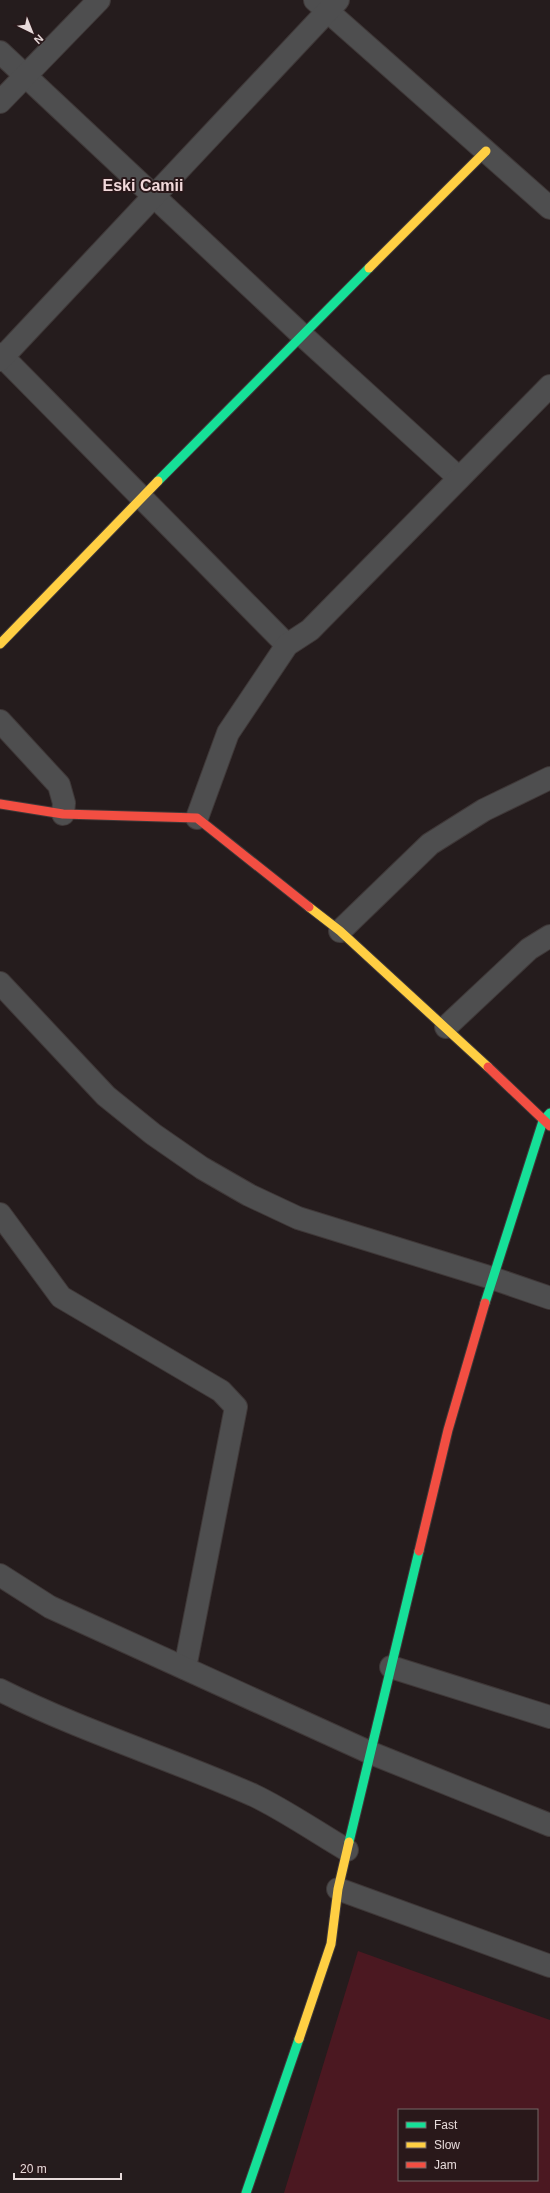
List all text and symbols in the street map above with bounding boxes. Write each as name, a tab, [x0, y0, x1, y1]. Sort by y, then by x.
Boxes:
north arrow	[12, 12, 52, 52]
text: N	[32, 32, 46, 46]
district label: Eski Camii	[103, 177, 183, 194]
legend	[398, 2109, 538, 2181]
text: Fast	[434, 2118, 458, 2132]
text: Slow	[434, 2138, 460, 2152]
scale bar	[14, 2155, 121, 2181]
text: Jam	[434, 2158, 457, 2172]
text: 20 m	[20, 2162, 47, 2176]

